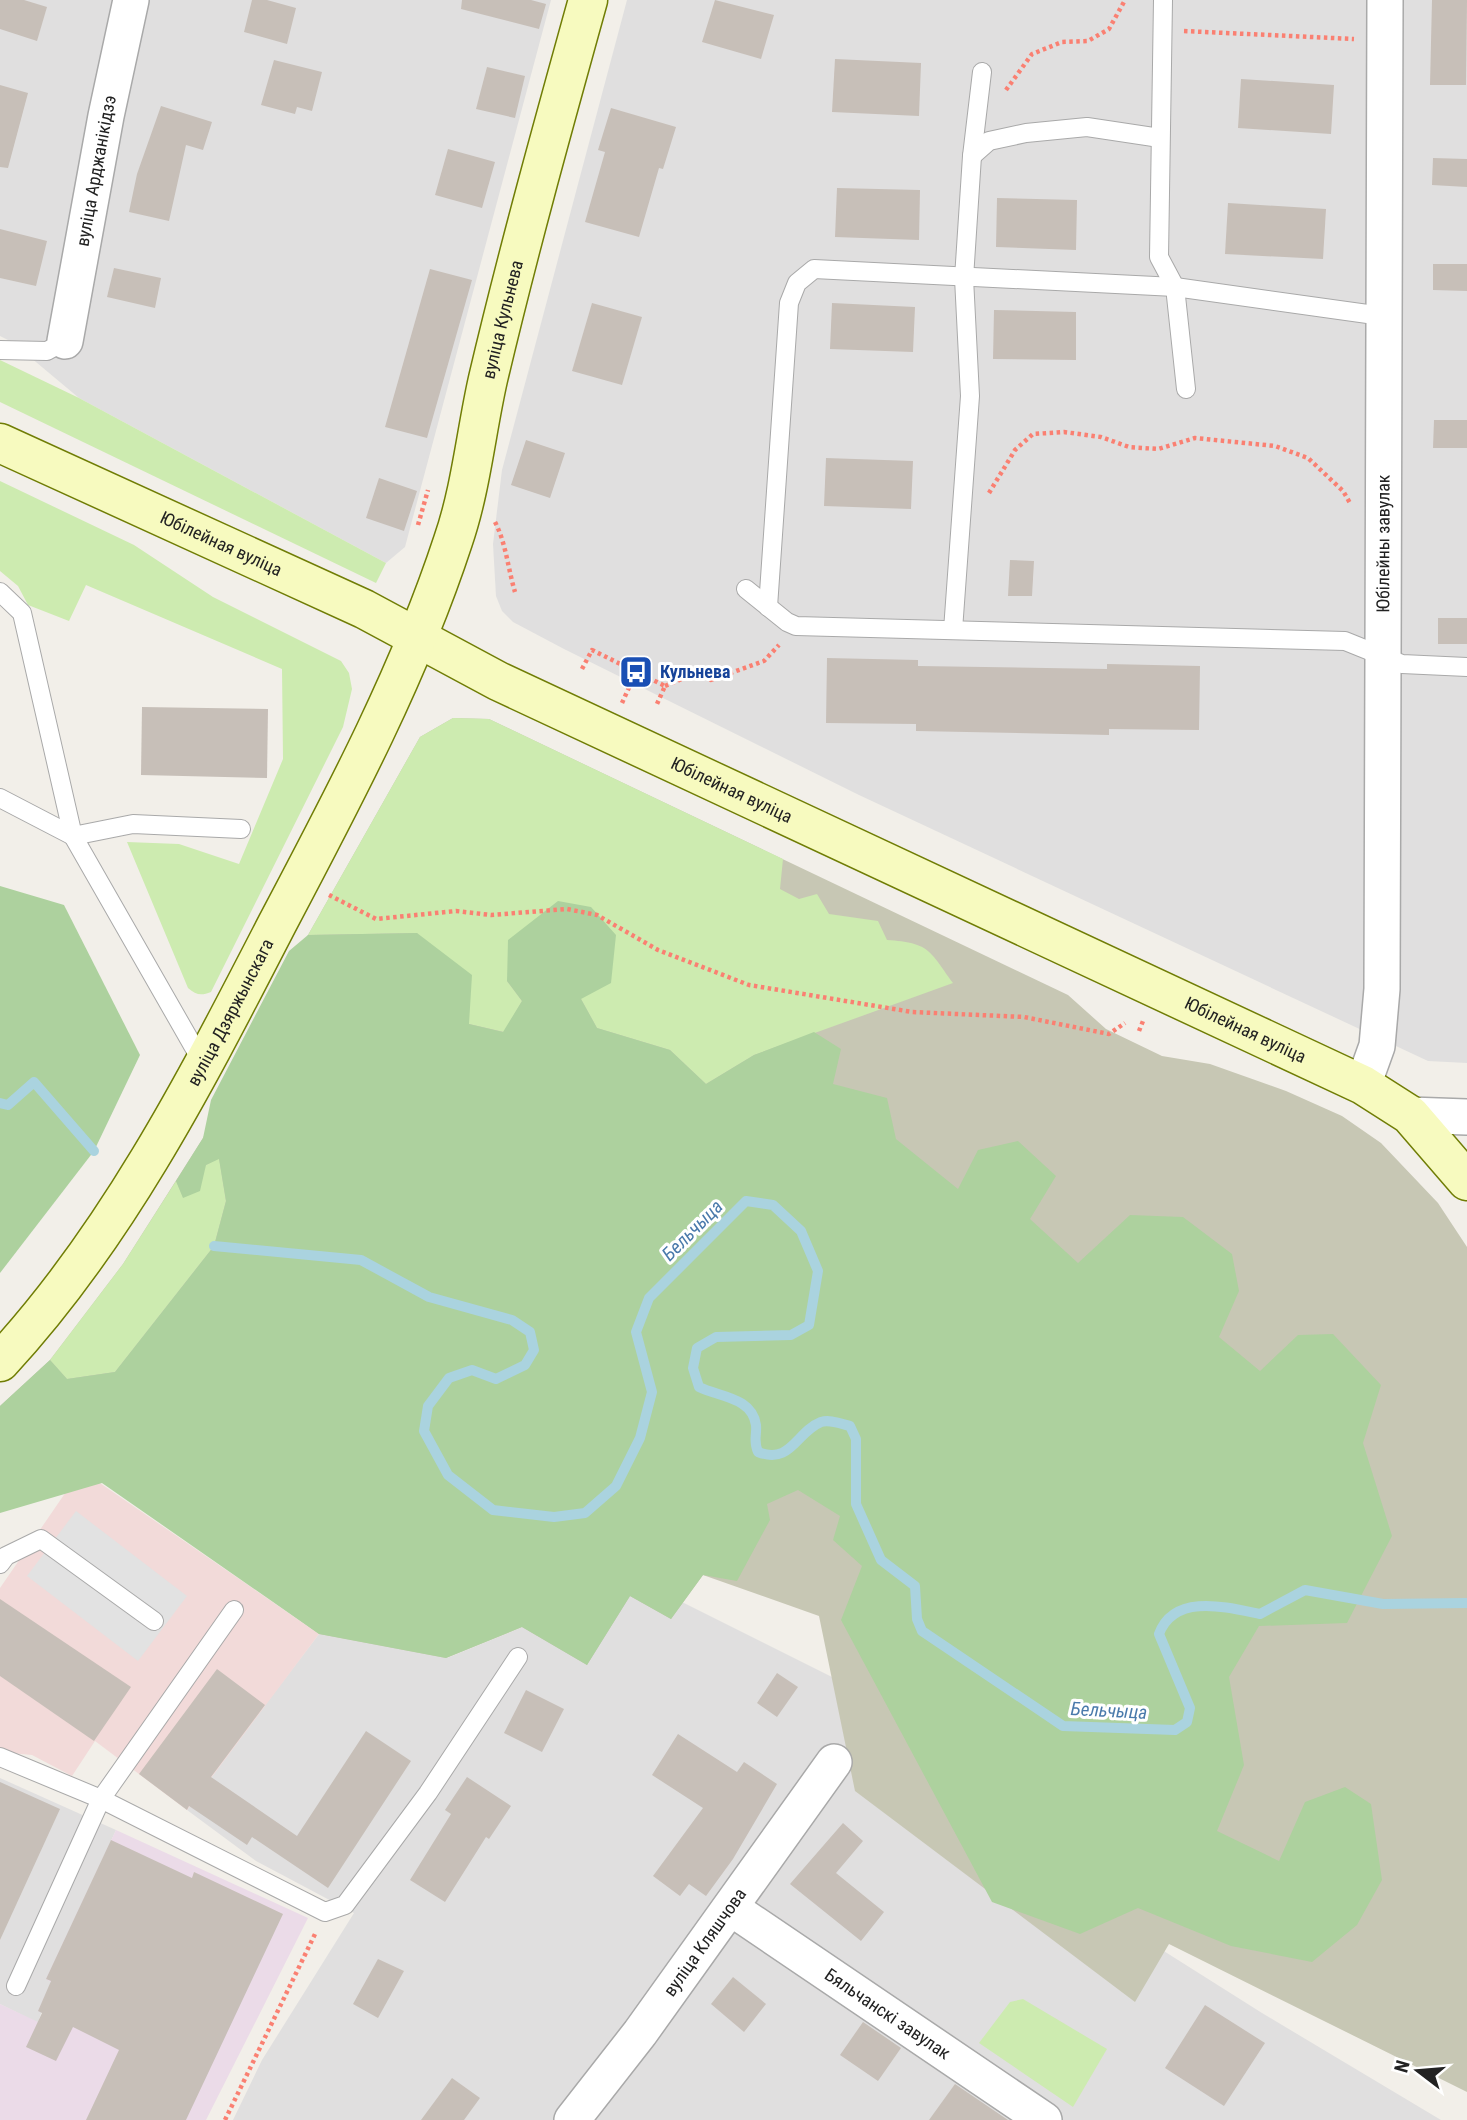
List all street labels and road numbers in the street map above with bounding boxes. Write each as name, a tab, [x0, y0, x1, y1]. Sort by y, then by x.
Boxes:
street label: вуліца Арджанікідзэ	[71, 93, 120, 248]
street label: вуліца Кульнева	[477, 258, 527, 381]
street label: Юбілейны завулак	[1372, 474, 1394, 613]
street label: Юбілейная вуліца	[157, 507, 286, 580]
street label: Юбілейная вуліца	[668, 752, 796, 827]
street label: вуліца Дзяржынскага	[183, 935, 278, 1089]
street label: Юбілейная вуліца	[1181, 992, 1310, 1067]
street label: вуліца Кляшчова	[659, 1884, 750, 2000]
street label: Бяльчанскі завулак	[821, 1964, 955, 2064]

